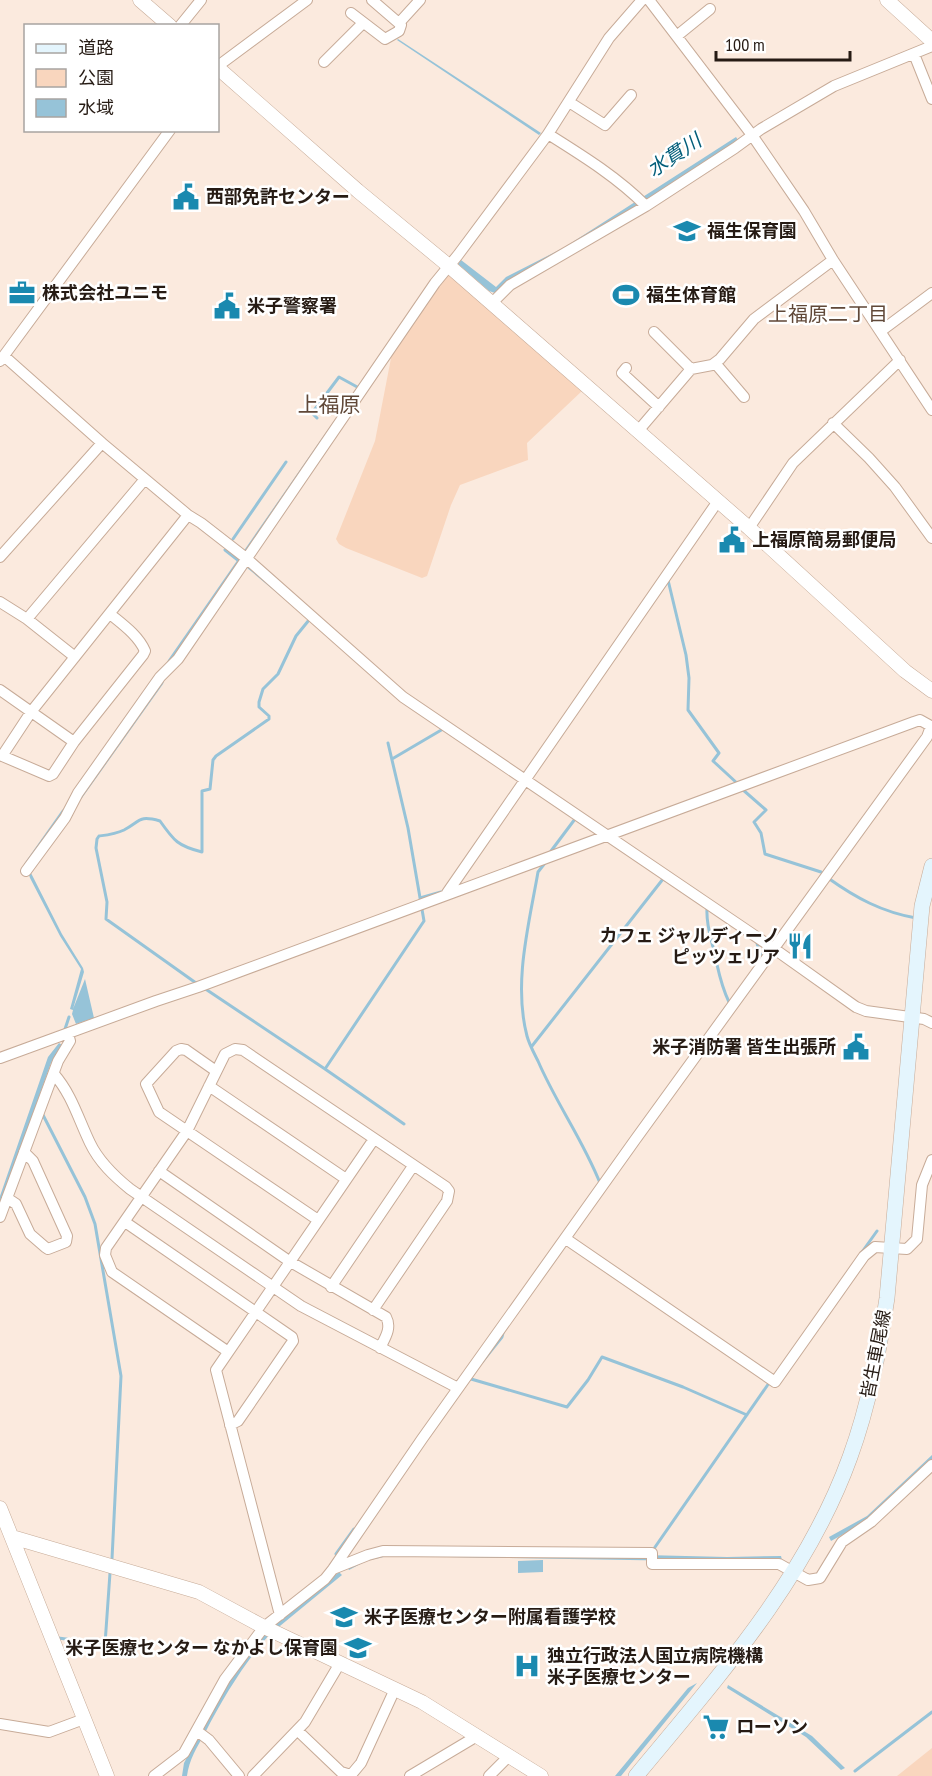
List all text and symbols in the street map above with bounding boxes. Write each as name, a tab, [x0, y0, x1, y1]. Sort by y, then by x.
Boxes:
legend	[24, 24, 219, 132]
scale bar	[716, 24, 850, 62]
text: 100 m	[725, 33, 765, 56]
text: 道路	[78, 36, 114, 59]
text: 公園	[78, 66, 114, 89]
text: 水域	[78, 96, 114, 119]
water label: 水貫川	[642, 126, 708, 183]
public building icon: 西部免許センター	[171, 182, 201, 212]
place label: 西部免許センター	[206, 185, 350, 208]
school or university icon: 福生保育園	[672, 216, 702, 246]
place label: 福生保育園	[707, 219, 797, 242]
office icon: 株式会社ユニモ	[7, 278, 37, 308]
sports icon: 福生体育館	[611, 280, 641, 310]
place label: 株式会社ユニモ	[42, 281, 168, 304]
place label: 福生体育館	[646, 283, 736, 306]
public building icon: 米子警察署	[212, 291, 242, 321]
place label: 米子警察署	[247, 294, 337, 317]
district label: 上福原二丁目	[768, 301, 888, 327]
district label: 上福原	[298, 391, 361, 418]
public building icon: 上福原簡易郵便局	[717, 525, 747, 555]
place label: 上福原簡易郵便局	[752, 528, 896, 551]
place label: カフェ ジャルディーノ ピッツェリア	[600, 924, 780, 968]
restaurant icon: カフェ ジャルディーノ ピッツェリア	[785, 931, 815, 961]
public building icon: 米子消防署 皆生出張所	[841, 1032, 871, 1062]
place label: 米子消防署 皆生出張所	[652, 1035, 836, 1058]
street label: 皆生車尾線	[856, 1308, 895, 1400]
school or university icon: 米子医療センター附属看護学校	[329, 1602, 359, 1632]
place label: 米子医療センター附属看護学校	[364, 1605, 616, 1628]
school or university icon: 米子医療センター なかよし保育園	[343, 1633, 373, 1663]
place label: 米子医療センター なかよし保育園	[65, 1636, 338, 1659]
place label: 独立行政法人国立病院機構 米子医療センター	[547, 1644, 763, 1688]
hospital icon: 独立行政法人国立病院機構 米子医療センター	[512, 1651, 542, 1681]
supermarket icon: ローソン	[701, 1712, 731, 1742]
place label: ローソン	[736, 1715, 808, 1738]

